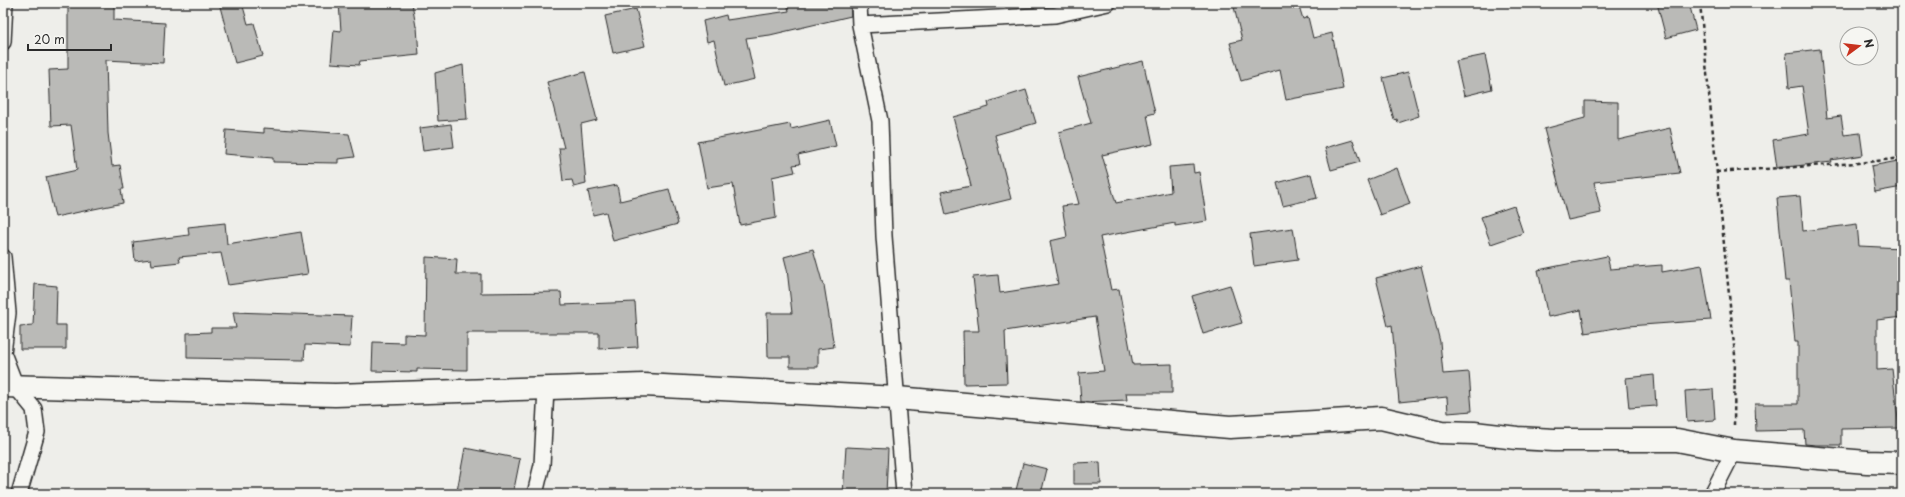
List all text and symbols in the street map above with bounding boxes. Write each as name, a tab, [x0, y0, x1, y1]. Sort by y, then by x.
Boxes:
scale bar	[28, 26, 111, 52]
north arrow	[1839, 26, 1879, 66]
text: 20 m	[34, 30, 65, 48]
text: N	[1860, 37, 1879, 50]

